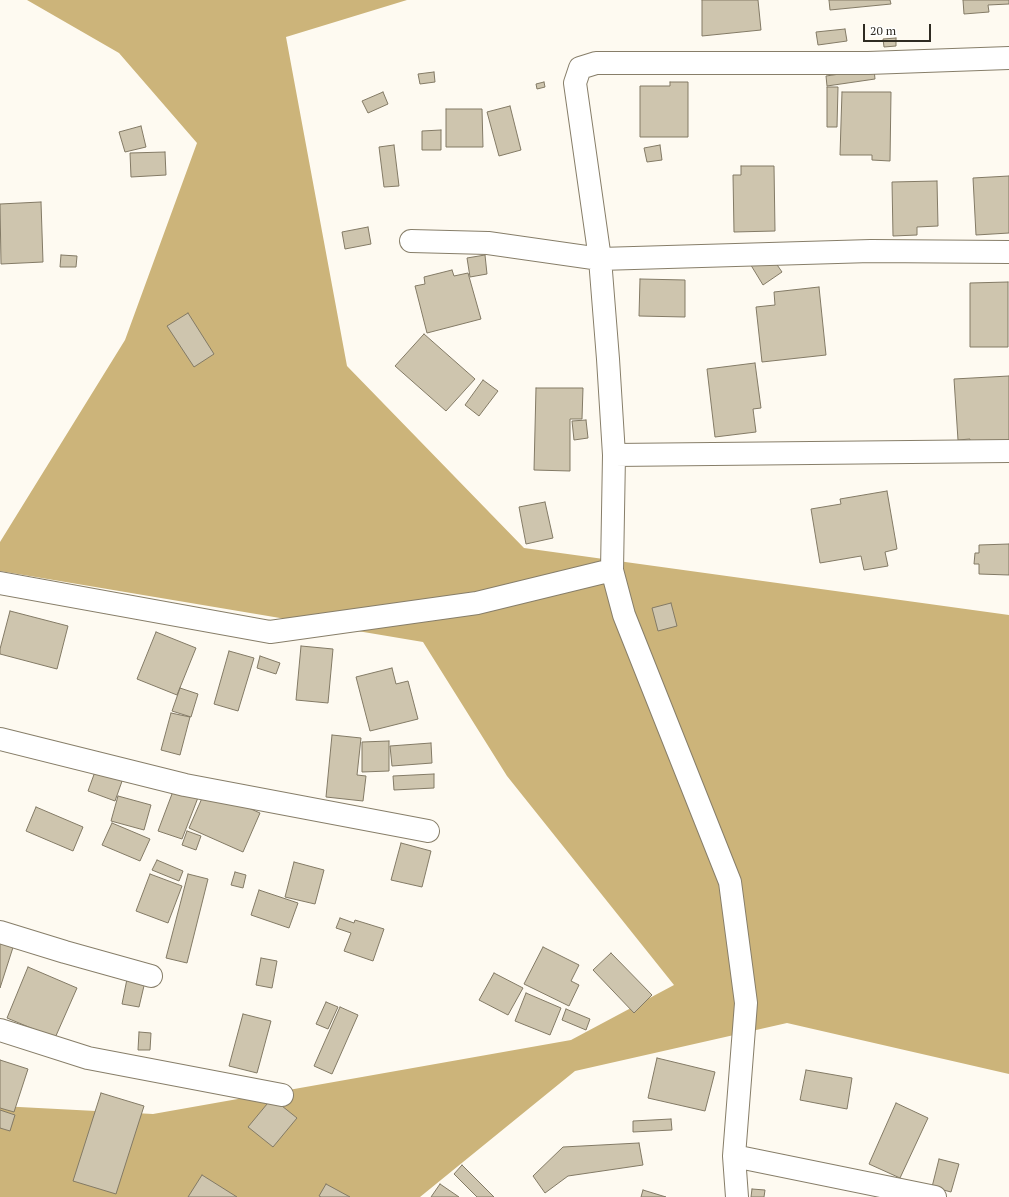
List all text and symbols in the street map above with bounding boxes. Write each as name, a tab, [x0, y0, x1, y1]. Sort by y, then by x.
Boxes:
scale bar	[865, 16, 933, 42]
text: 20 m	[870, 23, 896, 38]

